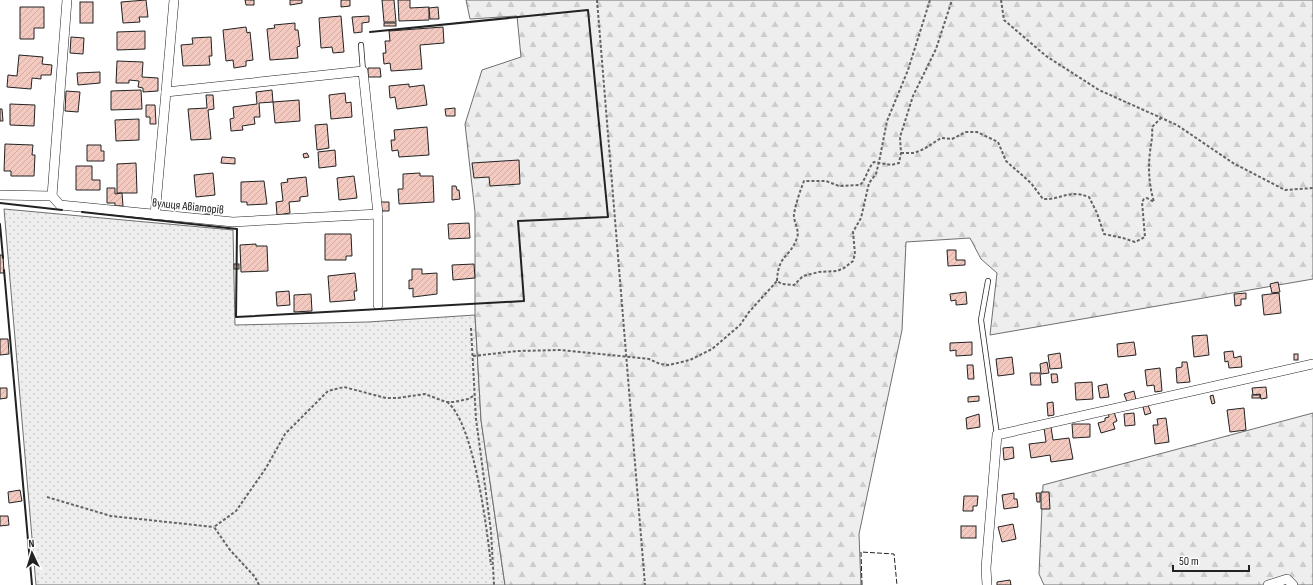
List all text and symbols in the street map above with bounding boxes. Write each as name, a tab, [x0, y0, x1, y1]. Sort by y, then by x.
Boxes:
street label: вулиця Авіаторів	[151, 195, 225, 218]
north arrow	[12, 533, 52, 573]
text: N	[28, 537, 35, 550]
scale bar	[1173, 547, 1249, 573]
text: 50 m	[1179, 554, 1199, 569]

